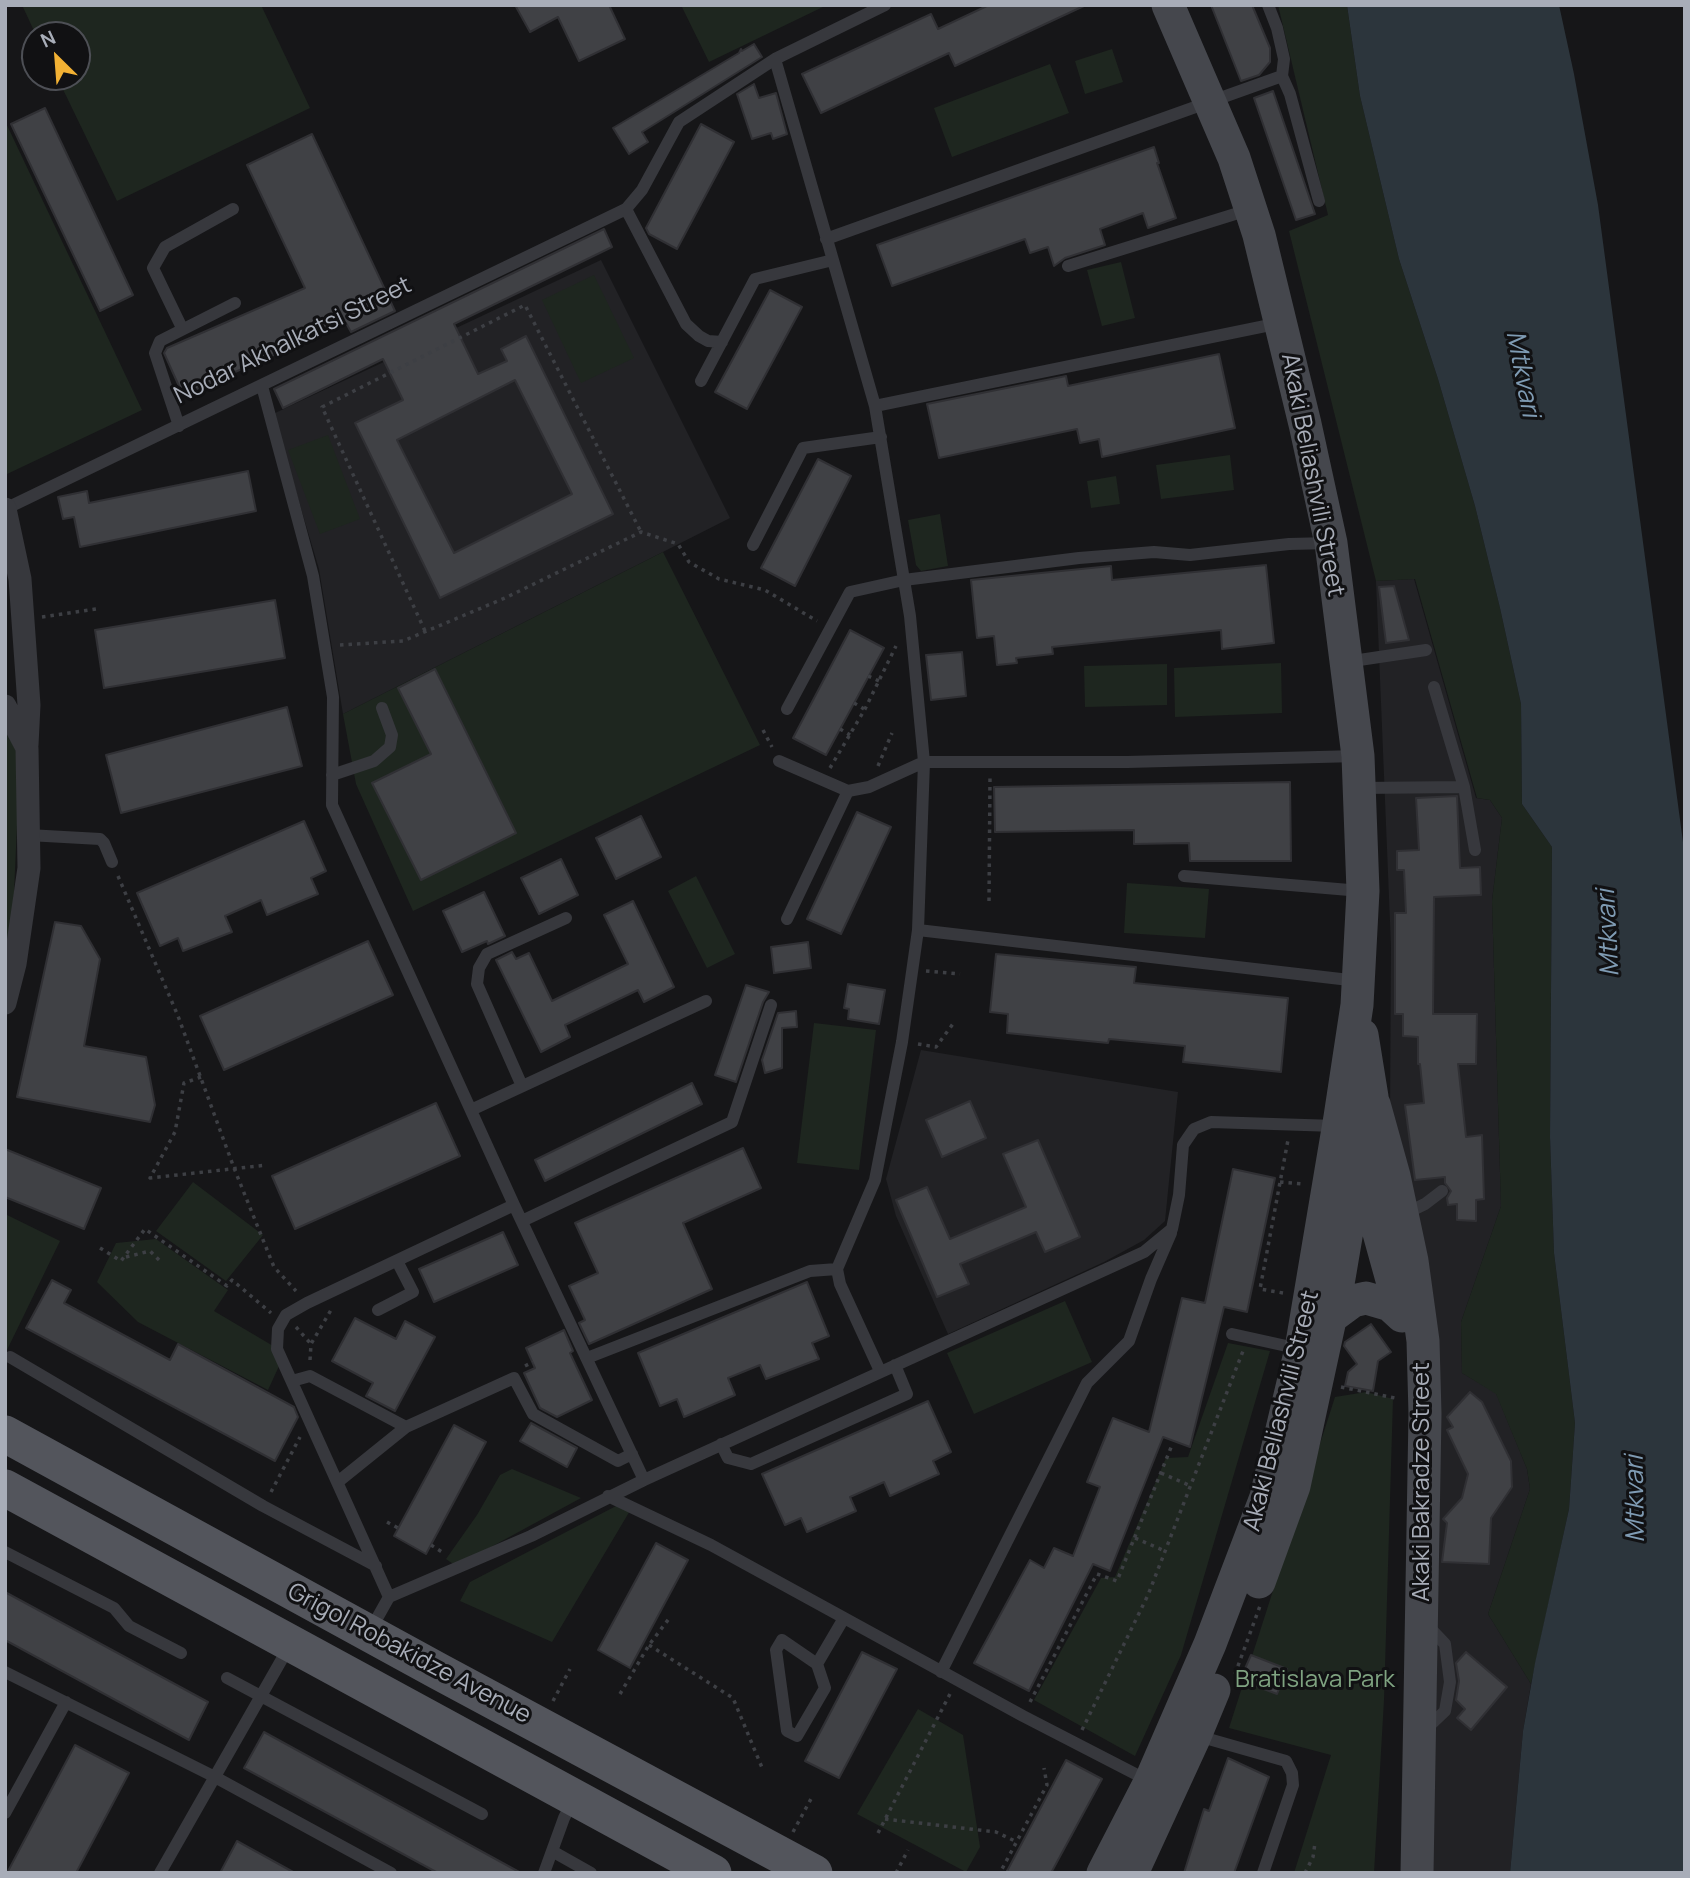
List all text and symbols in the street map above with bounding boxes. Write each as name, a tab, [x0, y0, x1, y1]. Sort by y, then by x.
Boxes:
north arrow	[21, 21, 91, 91]
text: N	[36, 24, 60, 53]
street label: Nodar Akhalkatsi Street	[170, 271, 416, 411]
water label: Mtkvari	[1498, 328, 1546, 420]
street label: Akaki Beliashvili Street	[1274, 351, 1350, 599]
water label: Mtkvari	[1591, 889, 1627, 977]
street label: Akaki Beliashvili Street	[1238, 1288, 1326, 1534]
street label: Akaki Bakradze Street	[1408, 1362, 1436, 1602]
water label: Mtkvari	[1620, 1455, 1652, 1543]
street label: Grigol Robakidze Avenue	[282, 1578, 536, 1730]
park label: Bratislava Park	[1235, 1666, 1395, 1694]

